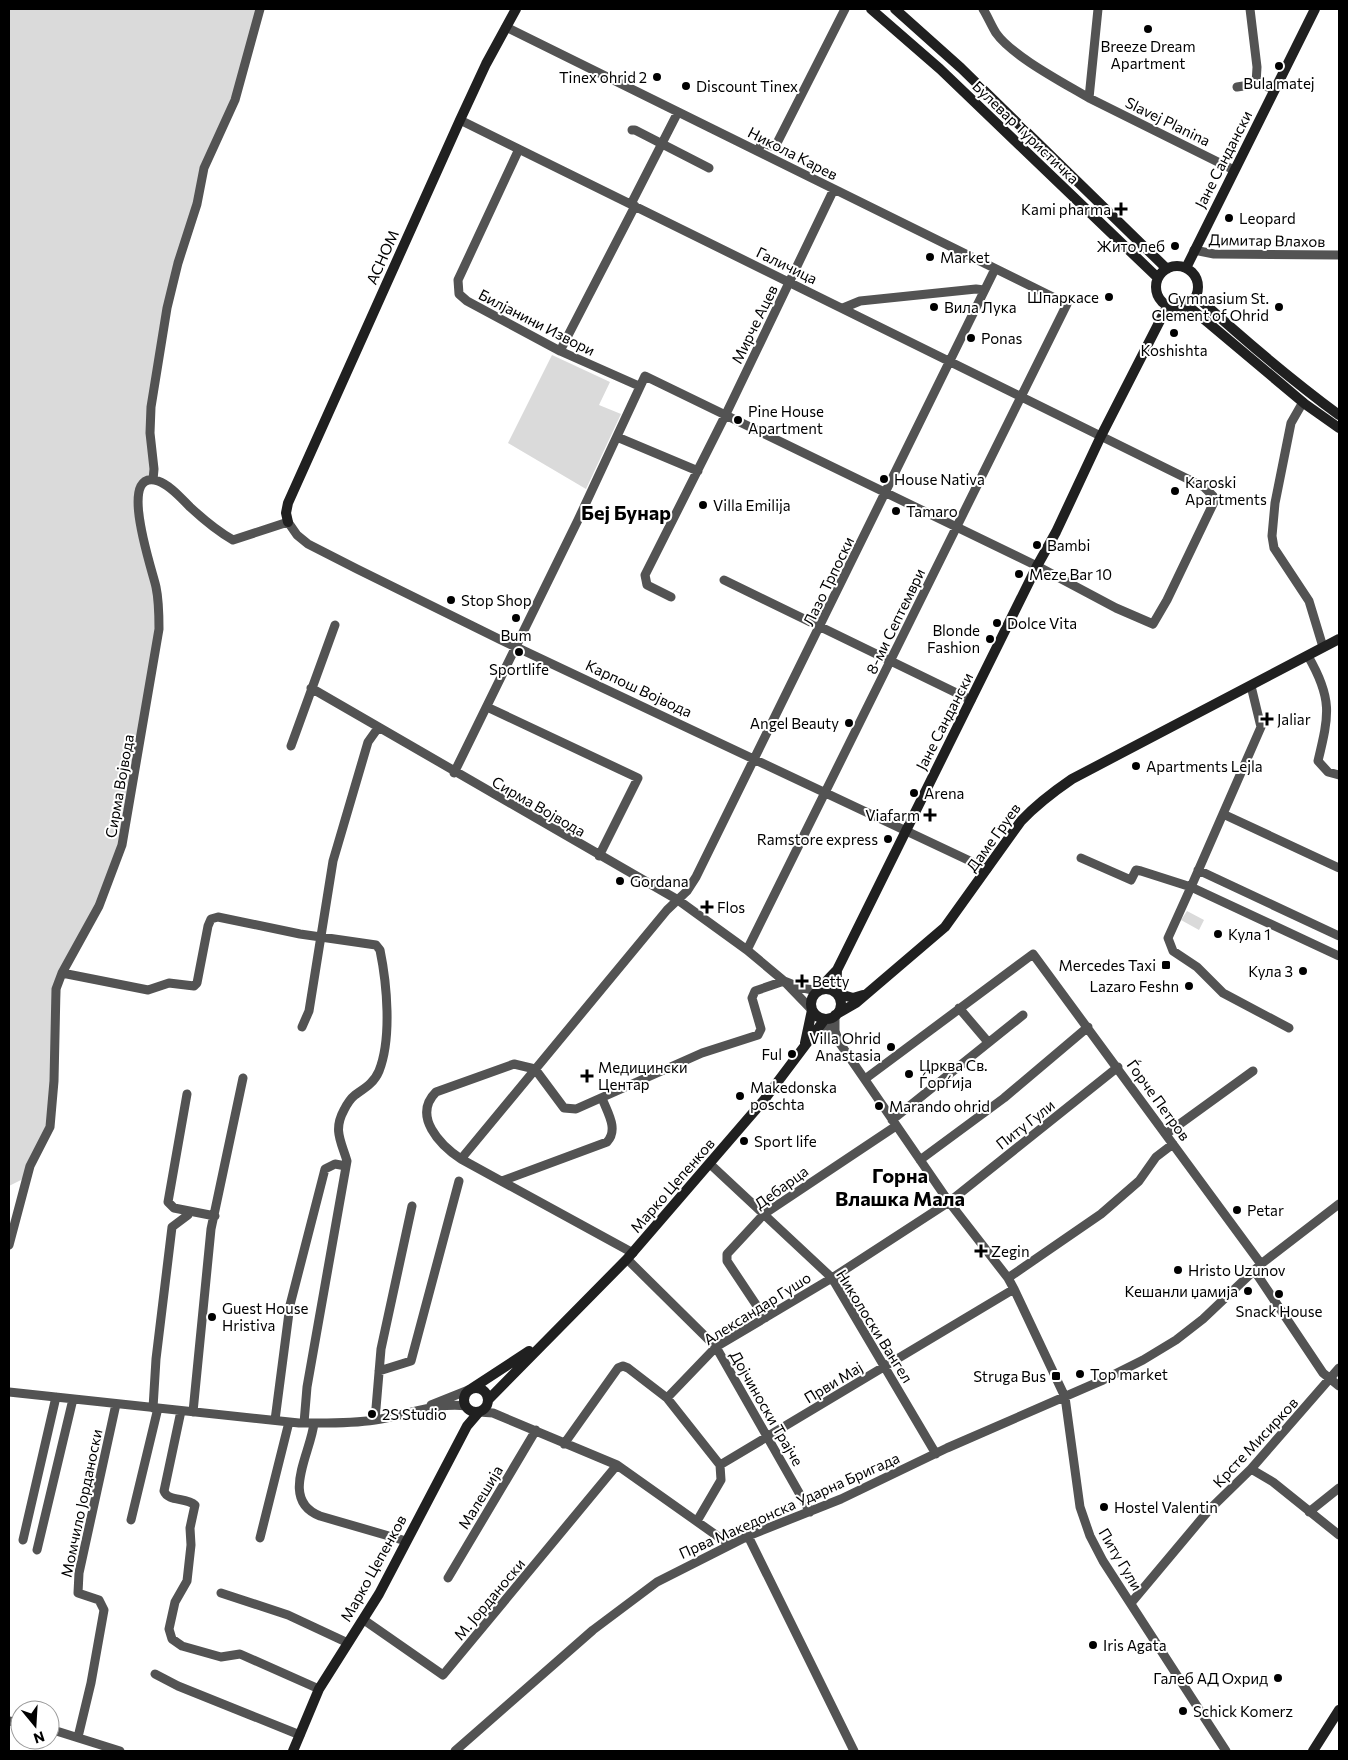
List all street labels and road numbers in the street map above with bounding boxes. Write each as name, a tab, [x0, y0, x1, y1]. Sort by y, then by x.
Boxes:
street label: Булевар Туристичка	[969, 77, 1083, 187]
street label: Slavej Planina	[1123, 93, 1213, 149]
street label: Јане Сандански	[1191, 107, 1255, 211]
street label: Никола Карев	[745, 123, 841, 183]
street label: АСНОМ	[362, 227, 402, 287]
street label: Димитар Влахов	[1208, 230, 1326, 250]
street label: Галичица	[754, 243, 820, 287]
street label: Мирче Ацев	[727, 282, 781, 366]
street label: Билјанини Извори	[476, 285, 598, 359]
street label: Лазо Трпоски	[799, 534, 857, 628]
street label: 8-ми Септември	[862, 565, 928, 677]
street label: Карпош Војвода	[583, 655, 695, 721]
street label: Јане Сандански	[912, 669, 976, 773]
street label: Сирма Војвода	[101, 733, 137, 839]
street label: Сирма Војвода	[489, 772, 589, 840]
street label: Даме Груев	[962, 799, 1024, 875]
street label: Ѓорче Петров	[1124, 1055, 1195, 1144]
street label: Питу Гули	[992, 1095, 1058, 1153]
street label: Марко Цепенков	[626, 1134, 718, 1236]
street label: Дебарца	[751, 1162, 811, 1212]
street label: Николоски Вангел	[833, 1266, 917, 1386]
street label: Александар Гушо	[700, 1268, 814, 1348]
street label: Дојчиноски Трајче	[727, 1347, 807, 1469]
street label: Први Мај	[800, 1357, 866, 1407]
street label: Крсте Мисирков	[1209, 1393, 1301, 1491]
street label: Момчило Јорданоски	[56, 1427, 106, 1579]
street label: Прва Македонска Ударна Бригада	[676, 1448, 902, 1562]
street label: Малешија	[454, 1462, 506, 1532]
street label: Марко Цепенков	[336, 1511, 410, 1625]
street label: Питу Гули	[1095, 1525, 1147, 1593]
street label: М. Јорданоски	[450, 1555, 528, 1643]

